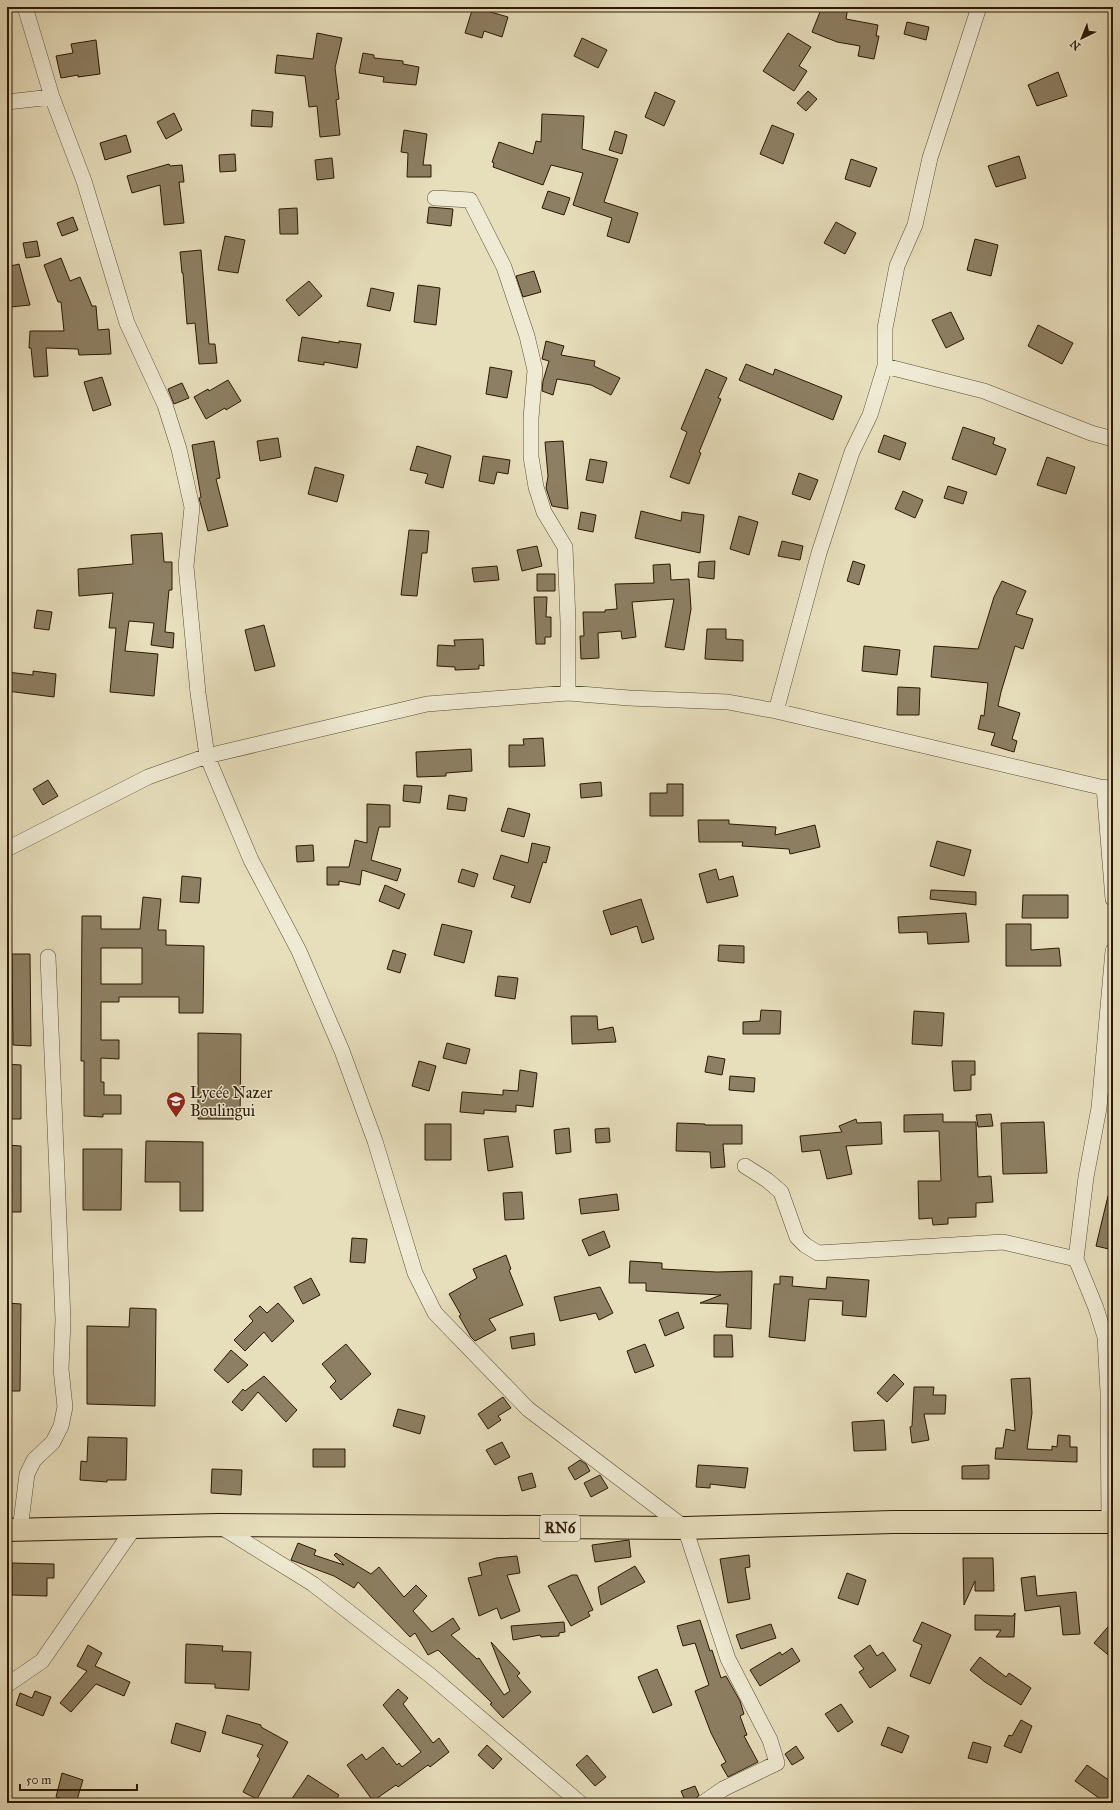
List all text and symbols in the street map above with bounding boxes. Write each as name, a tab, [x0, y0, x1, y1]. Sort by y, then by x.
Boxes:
north arrow	[1062, 18, 1102, 58]
text: N	[1067, 37, 1083, 53]
place label: Lycée Nazer Boulingui	[190, 1083, 273, 1121]
school or university icon: Lycée Nazer Boulingui	[165, 1090, 187, 1118]
road number: RN6	[540, 1515, 580, 1541]
scale bar	[20, 1766, 137, 1792]
text: 50 m	[26, 1773, 51, 1787]

